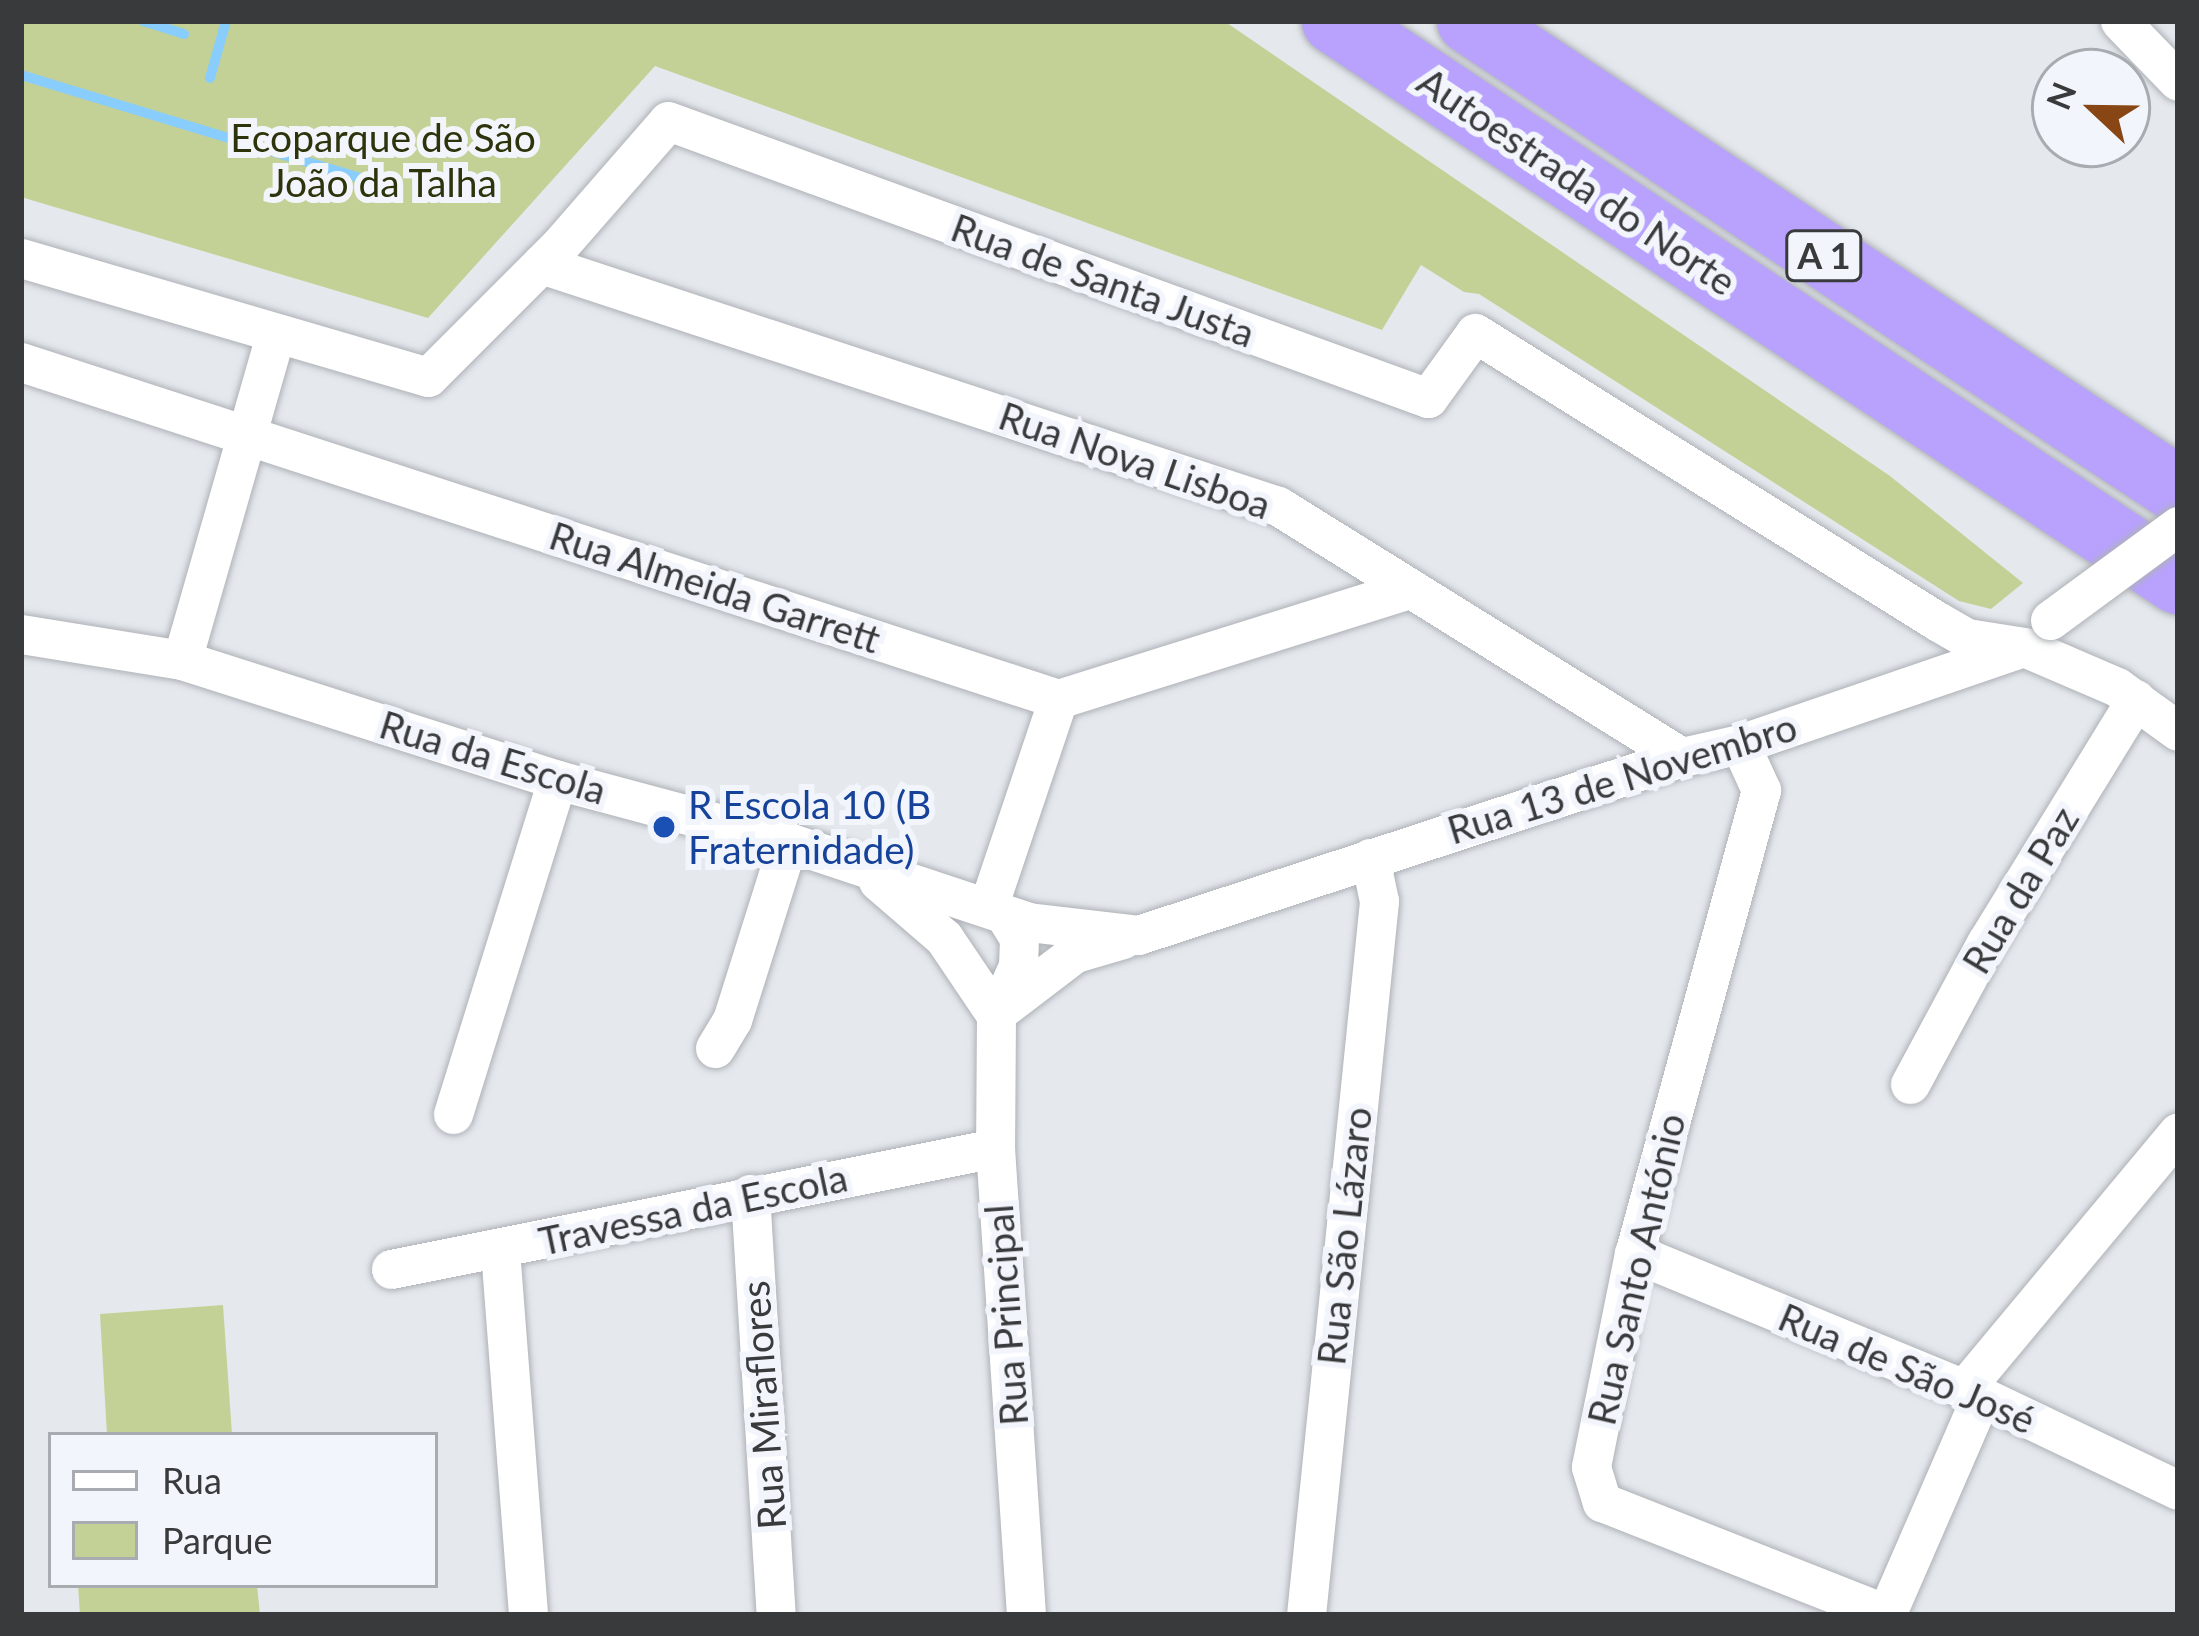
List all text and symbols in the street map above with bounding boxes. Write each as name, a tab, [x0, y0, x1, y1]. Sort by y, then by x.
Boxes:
north arrow	[2031, 48, 2151, 168]
street label: Autoestrada do Norte	[1409, 57, 1745, 305]
text: N	[2037, 76, 2084, 115]
park label: Ecoparque de São João da Talha	[230, 115, 536, 206]
street label: Rua de Santa Justa	[945, 203, 1261, 357]
road number: A 1	[1782, 226, 1866, 286]
street label: Rua Nova Lisboa	[993, 392, 1277, 528]
street label: Rua Almeida Garrett	[543, 511, 887, 663]
street label: Rua da Escola	[374, 700, 612, 814]
street label: Rua 13 de Novembro	[1442, 703, 1802, 853]
place label: R Escola 10 (B Fraternidade)	[688, 782, 931, 873]
street label: Rua da Paz	[1952, 798, 2088, 982]
marker: R Escola 10 (B Fraternidade)	[651, 814, 677, 840]
street label: Rua São Lázaro	[1307, 1105, 1381, 1367]
street label: Rua Santo António	[1577, 1108, 1695, 1430]
street label: Travessa da Escola	[534, 1153, 852, 1265]
street label: Rua Principal	[975, 1203, 1037, 1427]
street label: Rua Miraflores	[731, 1279, 795, 1531]
street label: Rua de São José	[1771, 1293, 2043, 1443]
legend	[48, 1432, 438, 1588]
text: Rua	[162, 1458, 222, 1502]
text: Parque	[162, 1518, 273, 1562]

